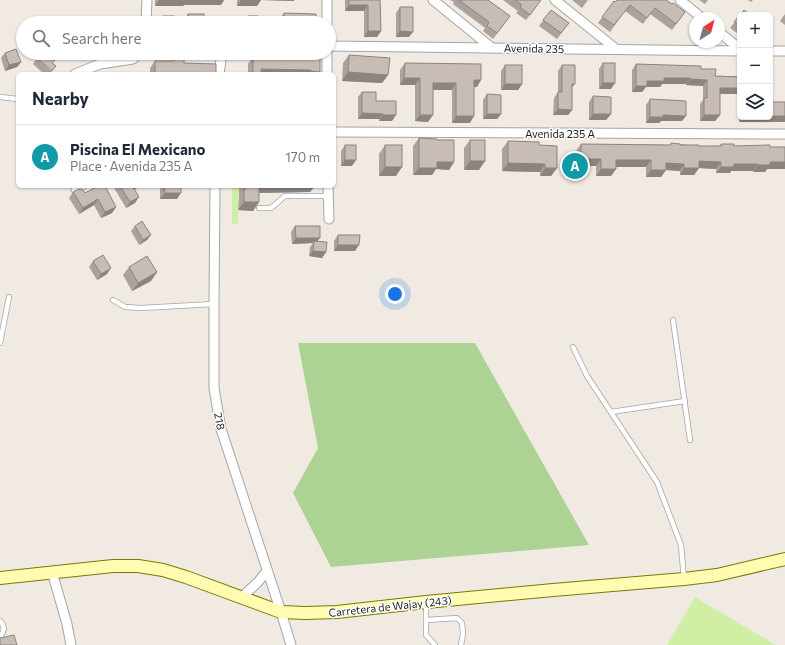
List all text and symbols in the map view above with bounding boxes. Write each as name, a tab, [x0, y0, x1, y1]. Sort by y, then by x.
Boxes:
north arrow	[689, 12, 725, 48]
map controls	[737, 12, 773, 120]
button: +	[737, 12, 773, 48]
search box	[16, 16, 336, 60]
icon: search	[30, 27, 52, 49]
text: Search here	[62, 29, 141, 47]
street label: Avenida 235	[504, 41, 564, 55]
button: −	[737, 48, 773, 84]
button: layers	[737, 84, 773, 120]
text: Nearby	[32, 88, 89, 109]
street label: Avenida 235 A	[525, 127, 595, 140]
text: Piscina El Mexicano	[70, 140, 205, 158]
text: A	[40, 149, 50, 165]
text: 170 m	[285, 149, 320, 165]
pin: A	[562, 151, 588, 181]
text: Place · Avenida 235 A	[70, 158, 193, 174]
your location	[385, 284, 405, 304]
street label: 218	[212, 411, 228, 431]
street label: Carretera de Wajay (243)	[328, 593, 452, 619]

